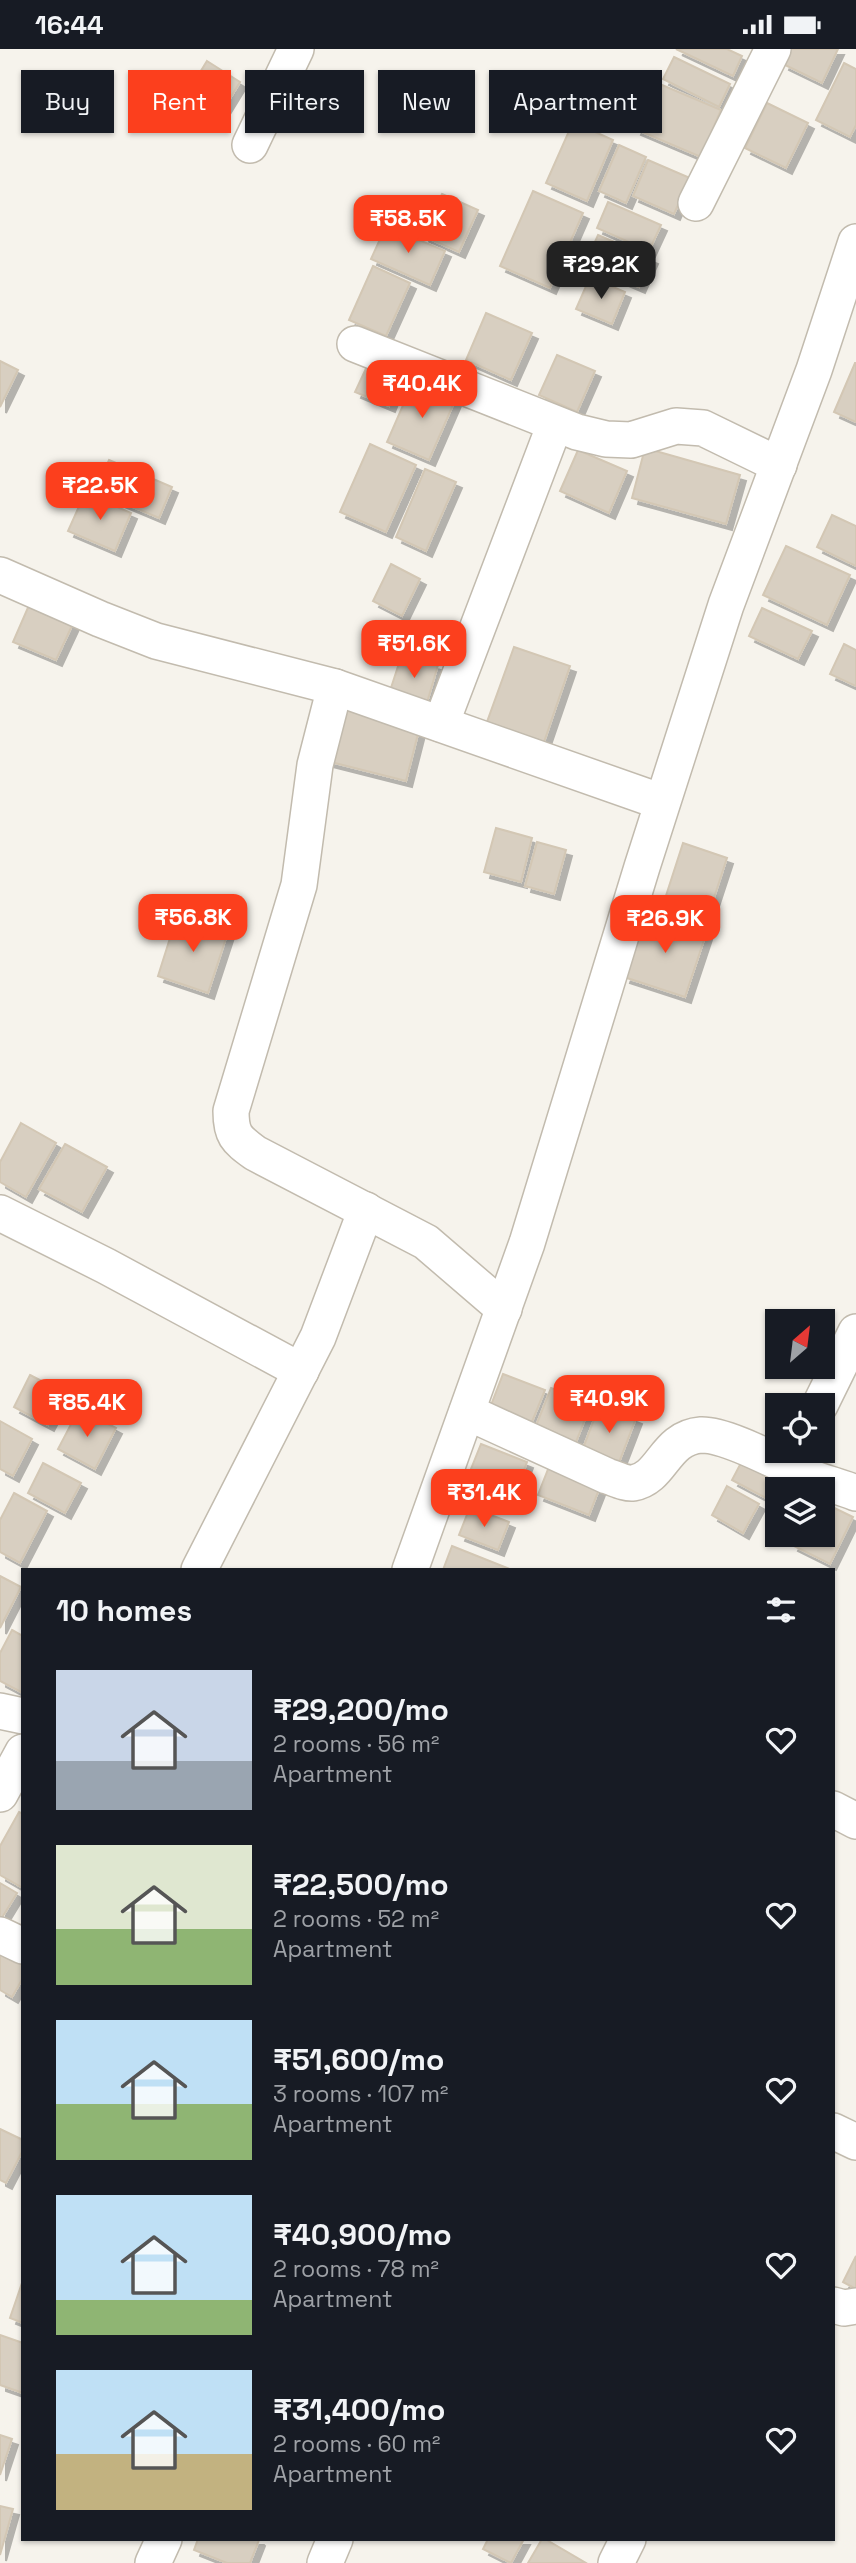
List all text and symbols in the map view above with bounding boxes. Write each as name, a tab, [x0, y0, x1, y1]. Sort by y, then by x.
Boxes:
text: 16:44	[35, 8, 104, 42]
chip: Buy	[21, 70, 114, 133]
chip: Rent	[128, 70, 231, 133]
chip: Filters	[245, 70, 364, 133]
chip: New	[378, 70, 475, 133]
chip: Apartment	[489, 70, 662, 133]
pin: ₹58.5K	[351, 195, 465, 255]
text: ₹58.5K	[370, 203, 446, 233]
pin: ₹29.2K	[544, 241, 658, 301]
text: ₹29.2K	[563, 249, 639, 279]
pin: ₹40.4K	[365, 361, 479, 420]
text: ₹40.4K	[382, 368, 462, 398]
pin: ₹22.5K	[43, 463, 157, 522]
text: ₹22.5K	[62, 470, 138, 500]
pin: ₹51.6K	[357, 621, 471, 680]
text: ₹51.6K	[377, 628, 451, 658]
pin: ₹56.8K	[136, 895, 250, 954]
pin: ₹26.9K	[608, 895, 722, 955]
text: ₹56.8K	[154, 902, 232, 932]
text: ₹26.9K	[626, 903, 704, 933]
north arrow	[765, 1309, 835, 1379]
map controls	[765, 1309, 835, 1547]
pin: ₹40.9K	[552, 1375, 666, 1435]
pin: ₹85.4K	[30, 1379, 144, 1439]
text: ₹40.9K	[570, 1383, 648, 1413]
text: ₹85.4K	[48, 1387, 126, 1417]
button: locate	[765, 1393, 835, 1463]
pin: ₹31.4K	[427, 1469, 541, 1529]
text: ₹31.4K	[447, 1477, 521, 1507]
button: layers	[765, 1477, 835, 1547]
text: 10 homes	[56, 1591, 192, 1630]
icon: filters	[762, 1591, 800, 1629]
text: ₹29,200/mo	[273, 1690, 449, 1729]
icon: home	[112, 1698, 196, 1782]
icon: heart	[762, 1721, 800, 1759]
text: 2 rooms · 56 m²	[273, 1729, 439, 1759]
text: Apartment	[273, 1759, 393, 1789]
text: ₹22,500/mo	[273, 1865, 449, 1904]
icon: home	[112, 1873, 196, 1957]
icon: heart	[762, 1896, 800, 1934]
text: 2 rooms · 52 m²	[273, 1904, 439, 1934]
text: Apartment	[273, 1934, 393, 1964]
text: ₹51,600/mo	[273, 2040, 444, 2079]
icon: home	[112, 2048, 196, 2132]
icon: heart	[762, 2071, 800, 2109]
text: 3 rooms · 107 m²	[273, 2079, 449, 2109]
text: Apartment	[273, 2109, 393, 2139]
text: ₹40,900/mo	[273, 2215, 452, 2254]
icon: home	[112, 2223, 196, 2307]
icon: heart	[762, 2246, 800, 2284]
text: 2 rooms · 78 m²	[273, 2254, 439, 2284]
text: Apartment	[273, 2284, 393, 2314]
text: ₹31,400/mo	[273, 2390, 445, 2429]
icon: home	[112, 2398, 196, 2482]
icon: heart	[762, 2421, 800, 2459]
text: 2 rooms · 60 m²	[273, 2429, 440, 2459]
text: Apartment	[273, 2459, 393, 2489]

